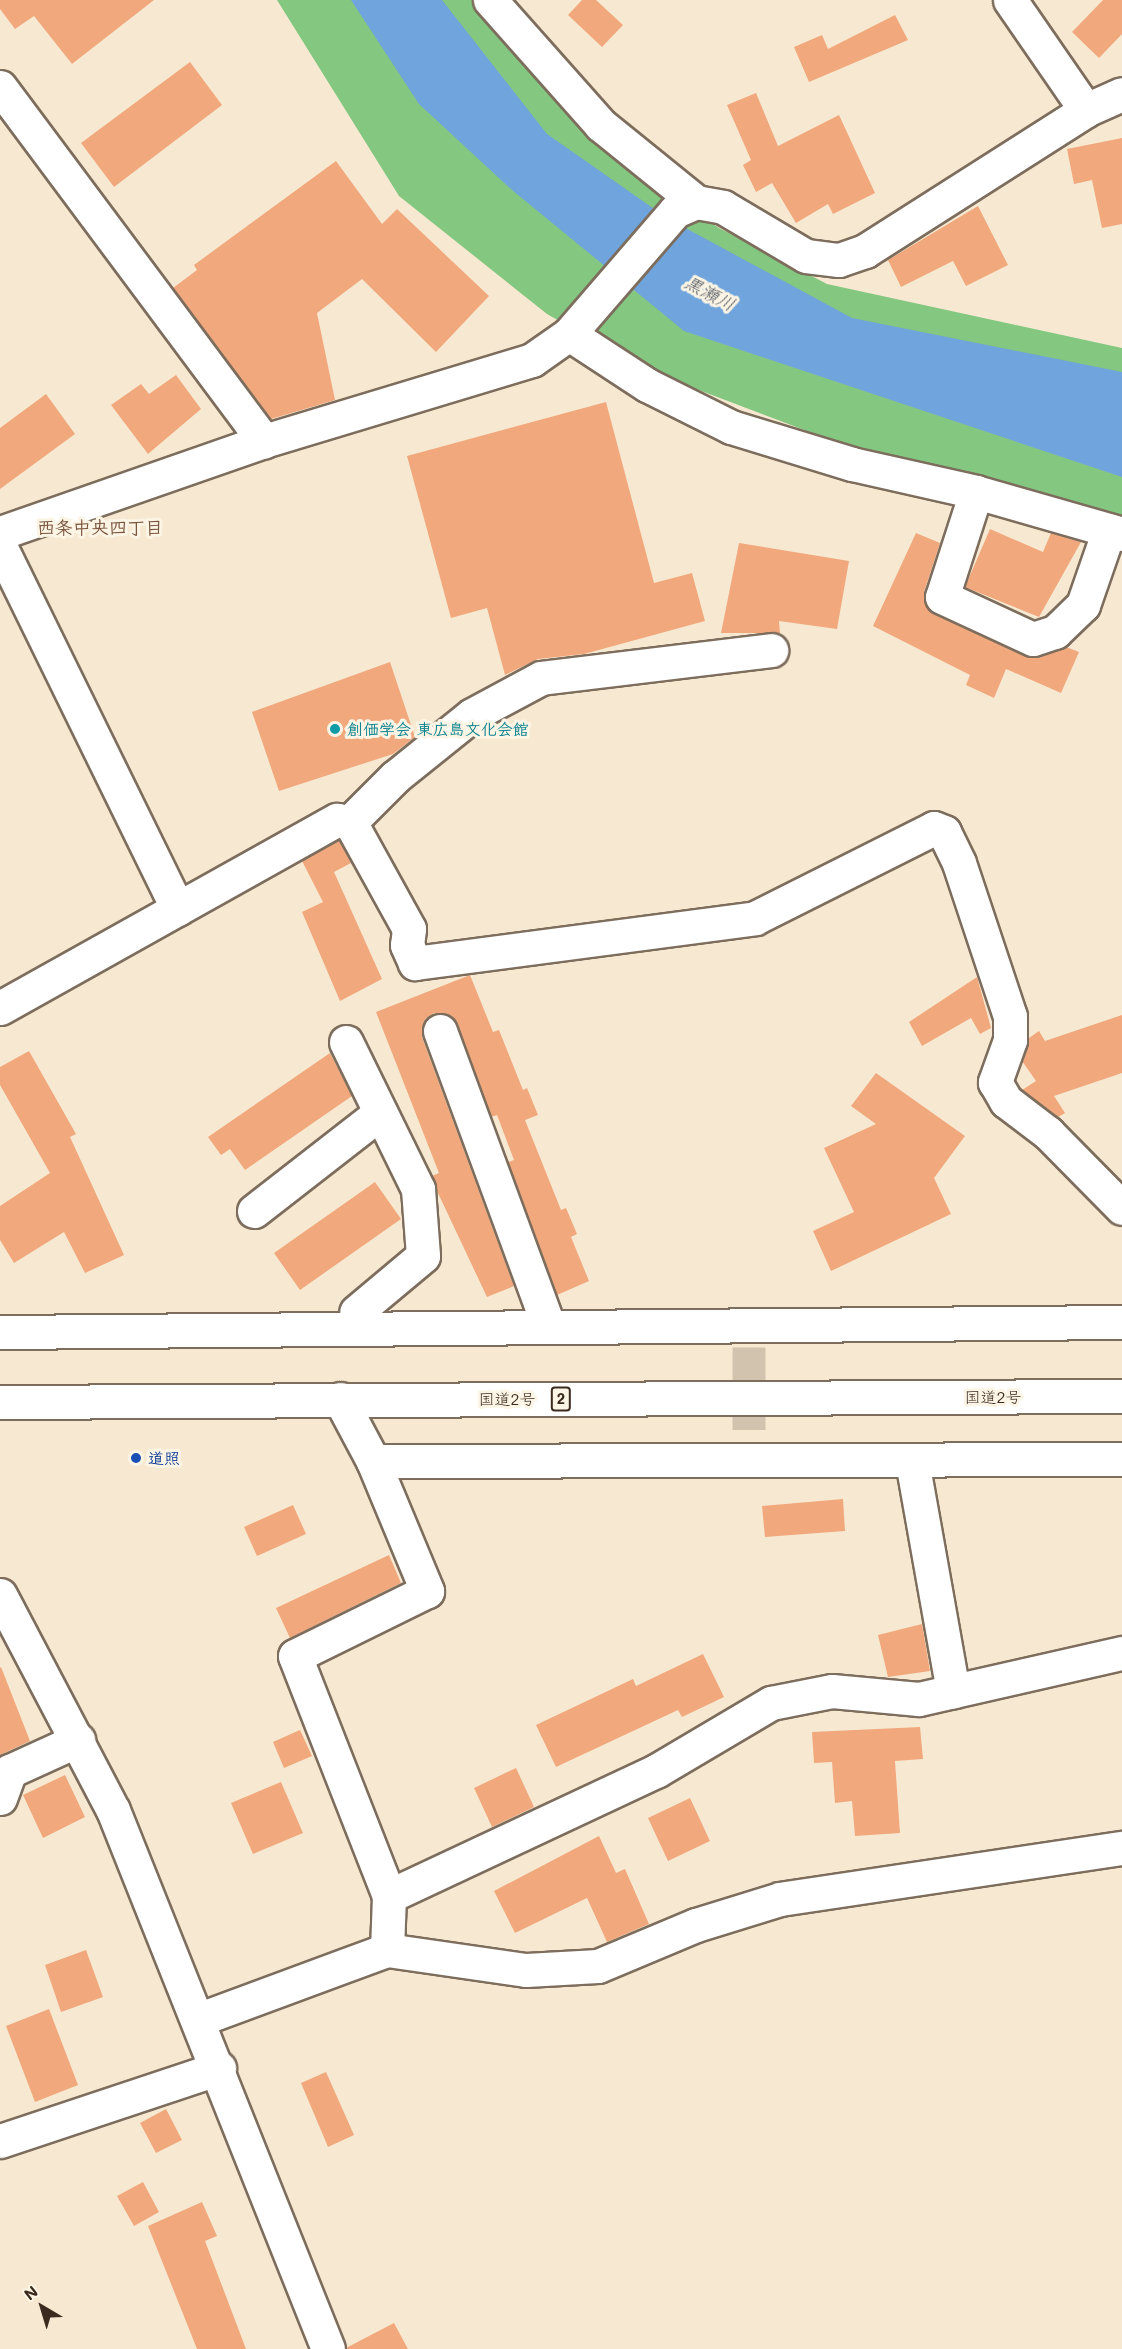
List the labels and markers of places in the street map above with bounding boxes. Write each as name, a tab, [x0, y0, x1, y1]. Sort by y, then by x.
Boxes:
place label: 創価学会 東広島文化会館	[347, 719, 529, 739]
marker: 創価学会 東広島文化会館	[328, 722, 342, 736]
place label: 道照	[148, 1448, 180, 1468]
marker: 道照	[129, 1451, 143, 1465]

